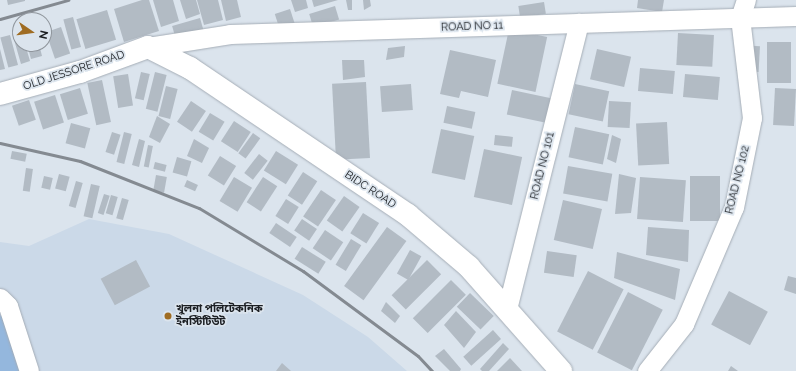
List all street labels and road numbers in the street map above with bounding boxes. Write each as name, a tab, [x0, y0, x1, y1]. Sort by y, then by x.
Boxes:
street label: ROAD NO 11	[441, 19, 503, 35]
street label: OLD JESSORE ROAD	[22, 48, 126, 94]
street label: ROAD NO 101	[528, 131, 558, 201]
street label: ROAD NO 102	[723, 144, 753, 216]
street label: BIDC ROAD	[342, 168, 398, 212]

